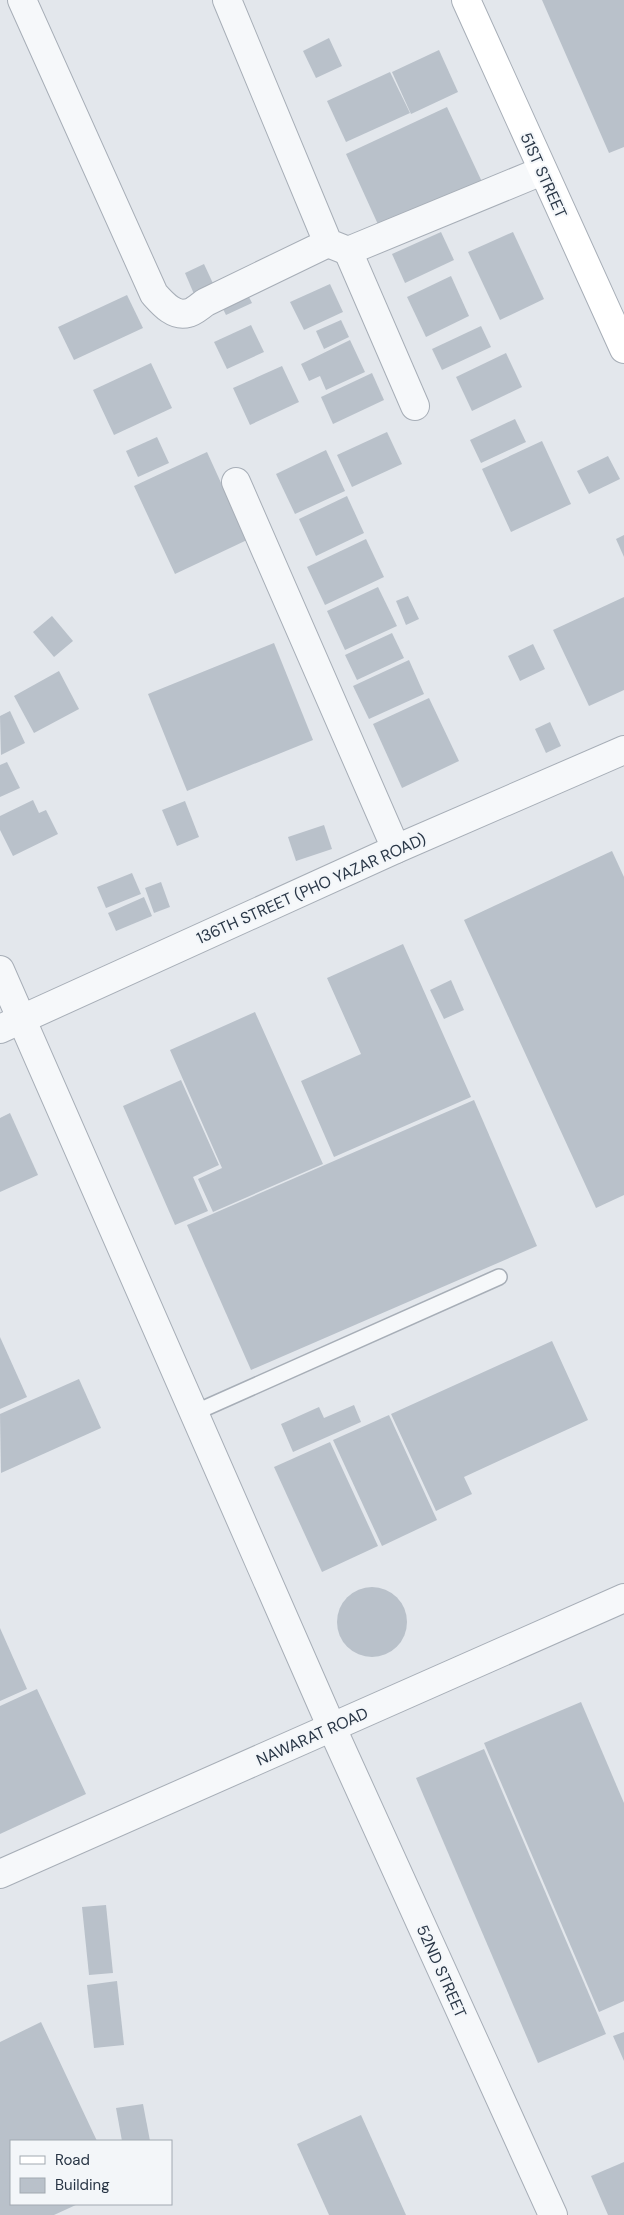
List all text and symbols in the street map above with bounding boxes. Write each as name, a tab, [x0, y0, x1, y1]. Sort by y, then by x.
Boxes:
street label: 51ST STREET	[515, 129, 572, 221]
street label: 136TH STREET (PHO YAZAR ROAD)	[193, 828, 429, 949]
street label: NAWARAT ROAD	[253, 1702, 371, 1771]
street label: 52ND STREET	[412, 1921, 471, 2021]
legend	[10, 2140, 172, 2205]
text: Road	[55, 2150, 90, 2170]
text: Building	[55, 2175, 110, 2195]

